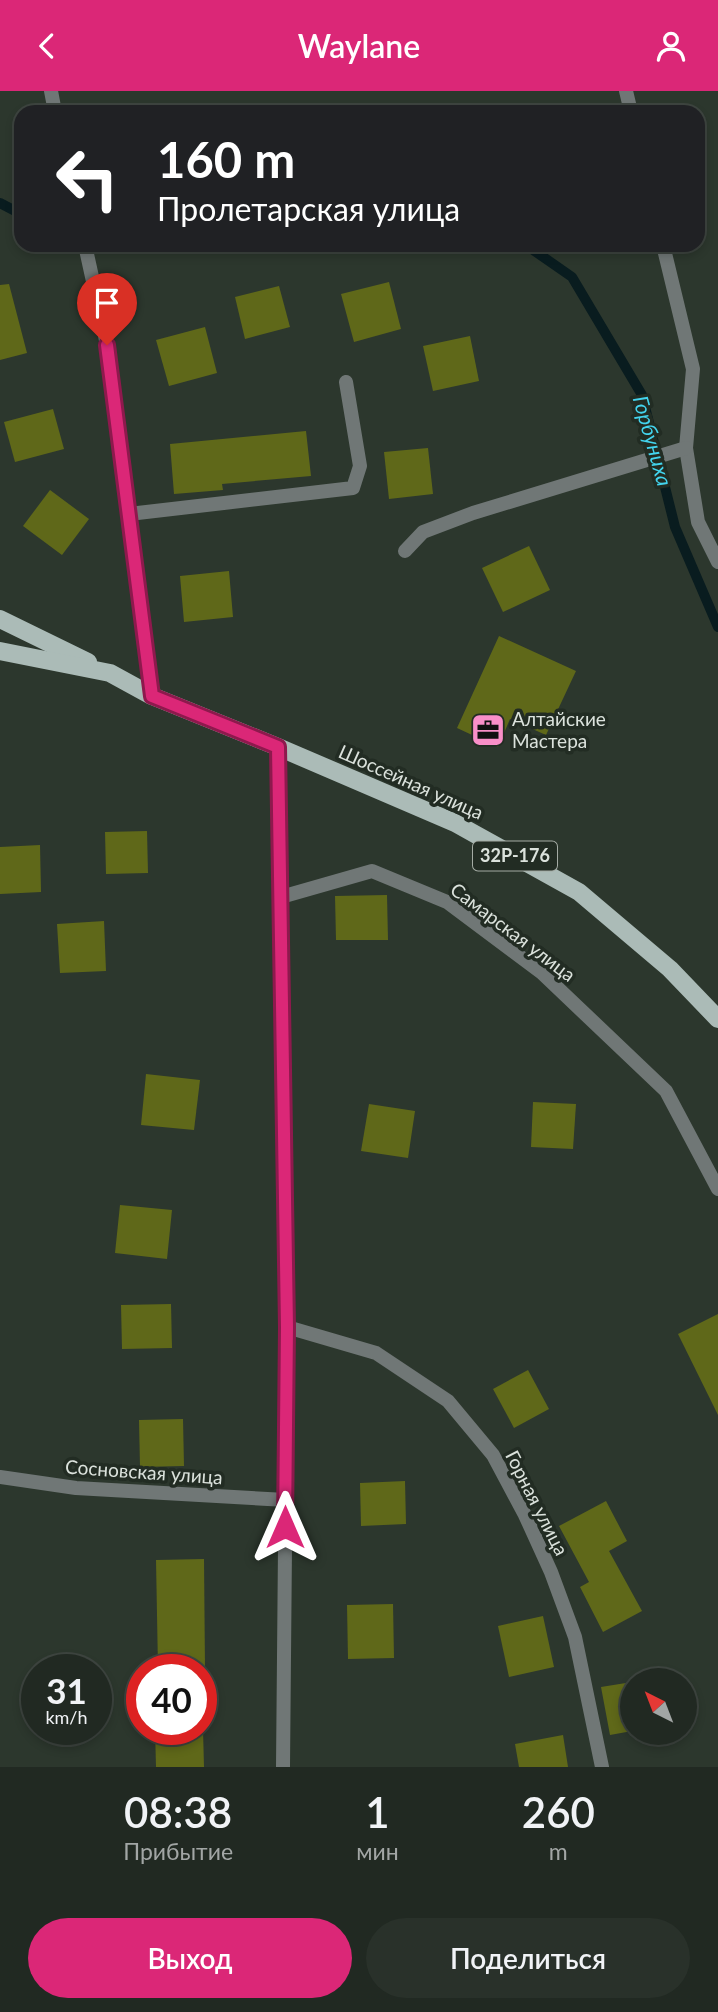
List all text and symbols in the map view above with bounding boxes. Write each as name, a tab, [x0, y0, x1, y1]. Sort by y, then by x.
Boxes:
text: Waylane	[298, 26, 420, 65]
icon: back	[28, 27, 66, 65]
icon: person	[652, 27, 690, 65]
text: 160 m	[157, 130, 295, 188]
icon: left	[42, 133, 133, 224]
text: Пролетарская улица	[157, 189, 460, 228]
pin	[77, 273, 137, 345]
icon: arrive	[88, 284, 126, 322]
water label: Горбуниха	[629, 393, 678, 489]
place label: Алтайские Мастера	[512, 707, 606, 752]
office icon: Алтайские Мастера	[469, 711, 507, 749]
street label: Шоссейная улица	[335, 739, 487, 824]
road number: 32Р-176	[473, 841, 557, 871]
street label: Самарская улица	[446, 877, 580, 986]
street label: Горная улица	[501, 1446, 574, 1559]
street label: Сосновская улица	[65, 1455, 224, 1488]
position arrow	[248, 1490, 322, 1564]
speed limit sign: 40	[126, 1654, 217, 1745]
north arrow	[620, 1668, 696, 1745]
map controls	[620, 1668, 697, 1745]
text: 31	[46, 1669, 87, 1711]
text: km/h	[45, 1706, 88, 1728]
text: 08:38	[124, 1787, 232, 1837]
text: 1	[365, 1787, 390, 1837]
text: 260	[522, 1787, 595, 1837]
text: Прибытие	[123, 1837, 233, 1865]
text: мин	[356, 1837, 399, 1865]
text: m	[549, 1837, 568, 1865]
button: Выход	[28, 1918, 352, 1998]
button: Поделиться	[366, 1918, 690, 1998]

